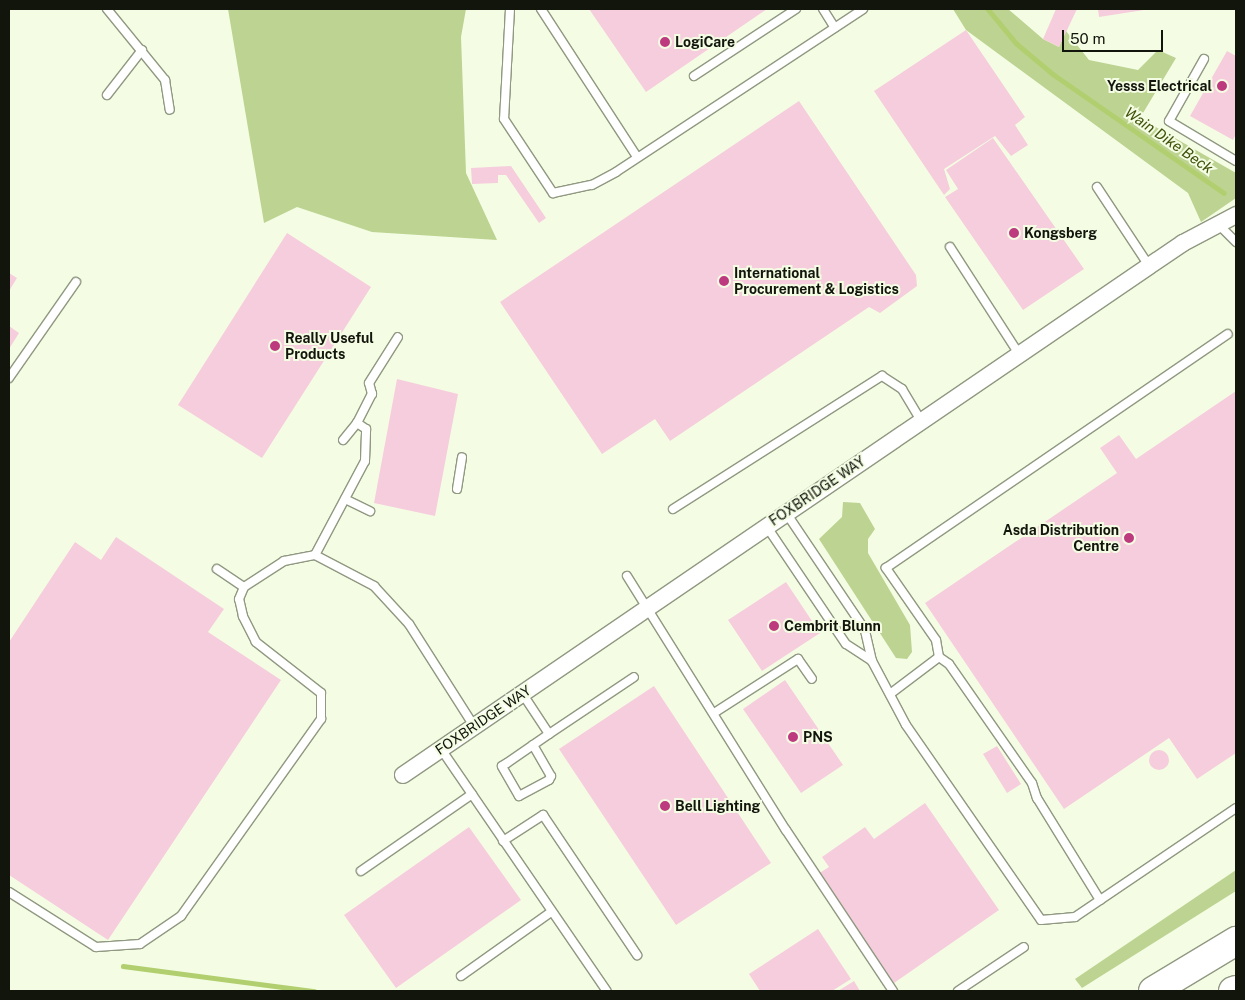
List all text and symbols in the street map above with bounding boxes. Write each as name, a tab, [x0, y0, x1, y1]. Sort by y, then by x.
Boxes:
scale bar	[1065, 20, 1166, 52]
text: 50 m	[1070, 30, 1105, 47]
place label: LogiCare	[675, 34, 735, 50]
marker: LogiCare	[659, 36, 671, 48]
place label: Yesss Electrical	[1107, 78, 1212, 94]
marker: Yesss Electrical	[1216, 80, 1228, 92]
water label: Wain Dike Beck	[1121, 103, 1217, 177]
place label: Kongsberg	[1024, 225, 1097, 241]
marker: Kongsberg	[1008, 227, 1020, 239]
place label: International Procurement & Logistics	[734, 265, 899, 298]
marker: International Procurement & Logistics	[718, 275, 730, 287]
place label: Really Useful Products	[285, 330, 374, 362]
marker: Really Useful Products	[269, 340, 281, 352]
street label: FOXBRIDGE WAY	[766, 453, 868, 529]
place label: Asda Distribution Centre	[1003, 522, 1119, 554]
marker: Asda Distribution Centre	[1123, 532, 1135, 544]
place label: Cembrit Blunn	[784, 618, 881, 634]
marker: Cembrit Blunn	[768, 620, 780, 632]
street label: FOXBRIDGE WAY	[432, 682, 534, 758]
place label: PNS	[803, 729, 833, 745]
marker: PNS	[787, 731, 799, 743]
place label: Bell Lighting	[675, 798, 760, 814]
marker: Bell Lighting	[659, 800, 671, 812]

